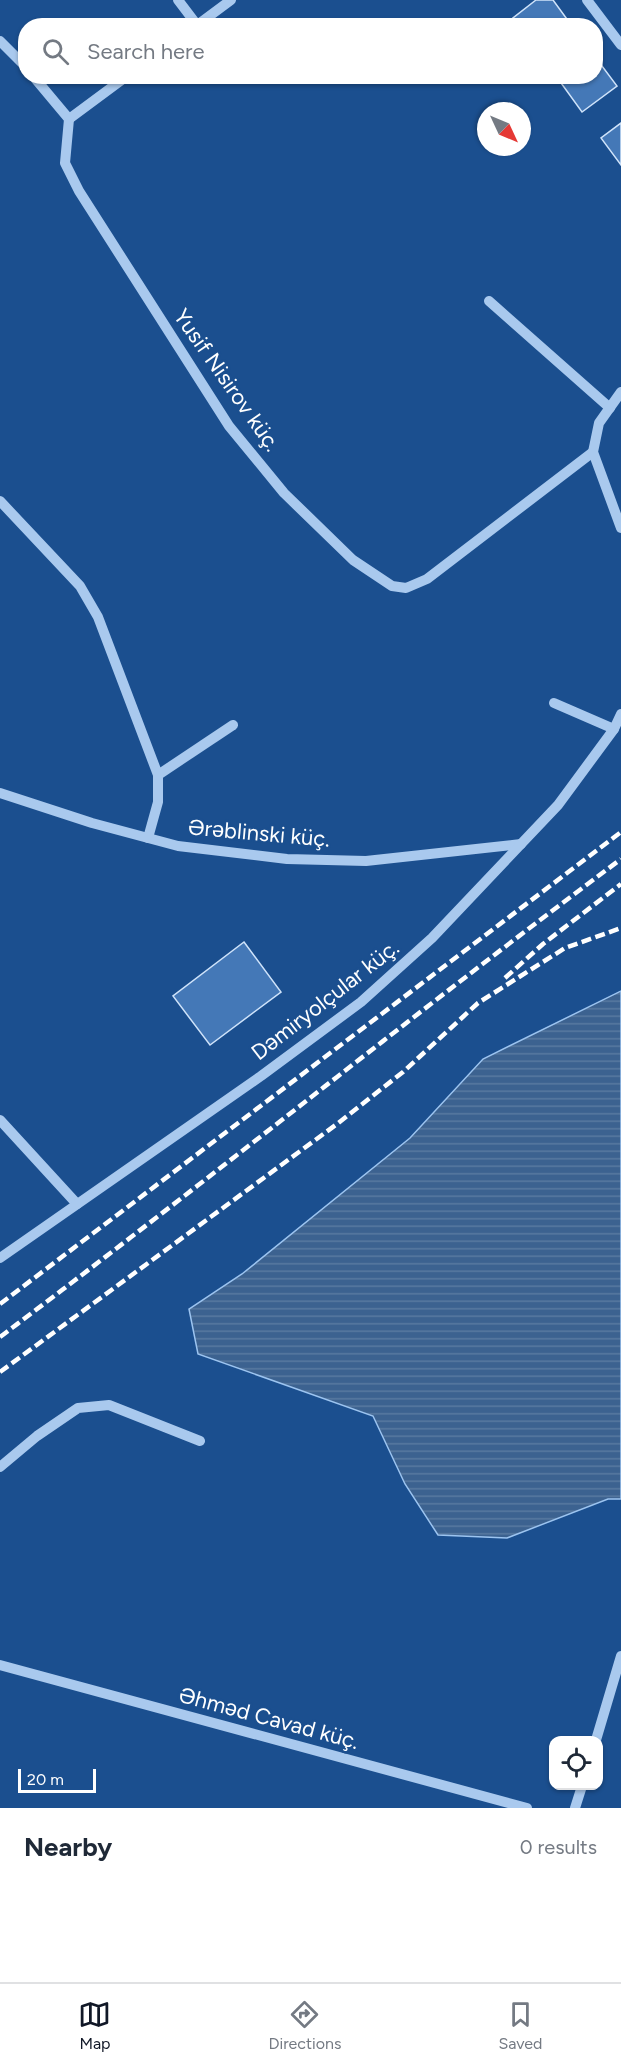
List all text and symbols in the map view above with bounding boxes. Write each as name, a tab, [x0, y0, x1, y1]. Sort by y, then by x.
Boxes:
search box	[18, 18, 603, 84]
icon: search	[39, 35, 72, 68]
text: Search here	[87, 38, 205, 65]
north arrow	[477, 102, 531, 156]
street label: Yusif Nisirov küç.	[168, 304, 286, 456]
street label: Ərəblinski küç.	[187, 813, 331, 853]
street label: Dəmiryolçular küç.	[246, 934, 404, 1066]
street label: Əhməd Cavad küç.	[176, 1681, 362, 1755]
map controls	[549, 1736, 603, 1790]
button: locate	[549, 1736, 603, 1790]
scale bar	[18, 1766, 96, 1794]
text: 20 m	[27, 1770, 64, 1789]
text: Nearby	[24, 1831, 112, 1863]
text: 0 results	[520, 1835, 597, 1859]
tab: Map	[78, 1998, 111, 2053]
tab: Directions	[268, 1998, 341, 2053]
tab: Saved	[498, 1998, 543, 2053]

